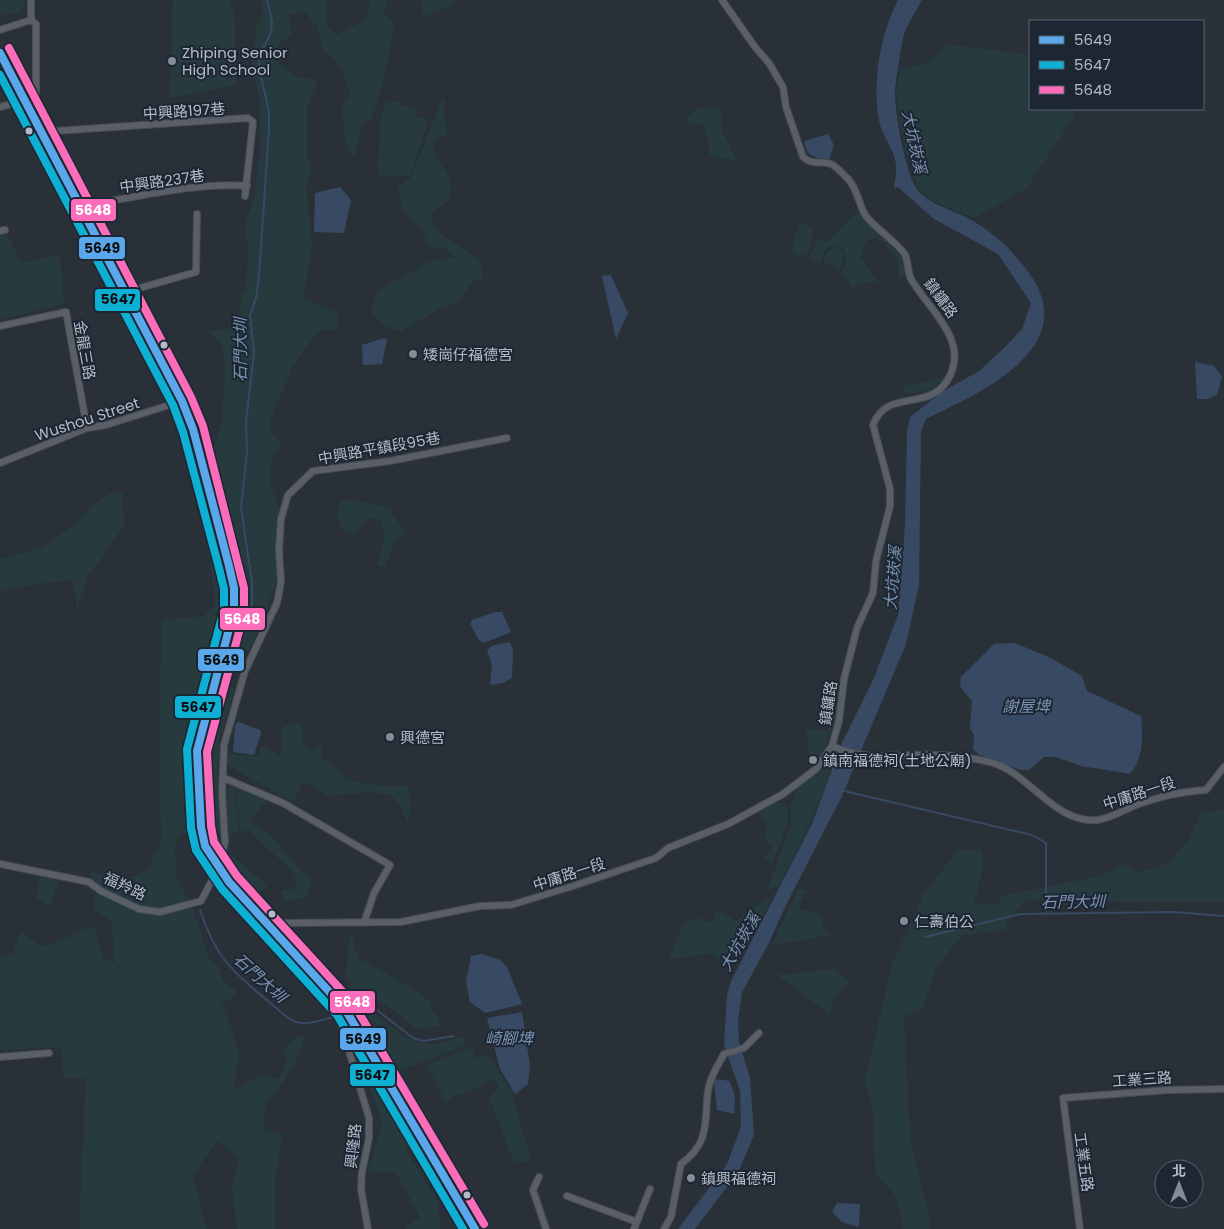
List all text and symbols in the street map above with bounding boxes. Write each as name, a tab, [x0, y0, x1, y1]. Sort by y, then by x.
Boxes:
legend	[1029, 20, 1204, 110]
text: 5649	[1074, 29, 1112, 50]
place label: Zhiping Senior High School	[182, 42, 288, 80]
text: 5647	[1074, 54, 1111, 75]
marker: Zhiping Senior High School	[166, 55, 178, 67]
text: 5648	[1074, 79, 1112, 100]
street label: 中興路197巷	[142, 98, 226, 124]
water label: 大坑崁溪	[896, 108, 932, 178]
unlabelled marker	[24, 126, 34, 136]
street label: 中興路237巷	[118, 165, 206, 197]
line badge: 5648	[70, 198, 117, 222]
text: 5648	[75, 200, 111, 220]
line badge: 5649	[78, 236, 126, 260]
text: 5649	[84, 238, 120, 258]
street label: 鎮鏞路	[919, 274, 963, 322]
line badge: 5647	[94, 288, 141, 312]
text: 5647	[101, 289, 136, 309]
water label: 石門大圳	[229, 316, 252, 382]
street label: 金龍三路	[69, 319, 101, 381]
unlabelled marker	[159, 340, 169, 350]
place label: 矮崗仔福德宮	[423, 344, 513, 365]
marker: 矮崗仔福德宮	[407, 348, 419, 360]
street label: Wushou Street	[32, 392, 142, 446]
street label: 中興路平鎮段95巷	[316, 427, 442, 469]
water label: 大坑崁溪	[879, 543, 907, 611]
line badge: 5648	[219, 607, 266, 631]
text: 5648	[224, 609, 260, 629]
line badge: 5649	[197, 648, 245, 672]
text: 5649	[203, 650, 239, 670]
street label: 鎮鏞路	[814, 679, 842, 727]
line badge: 5647	[174, 695, 222, 719]
water label: 謝屋埤	[1002, 695, 1052, 718]
text: 5647	[181, 697, 216, 717]
place label: 興德宮	[400, 727, 445, 748]
marker: 興德宮	[384, 731, 396, 743]
place label: 鎮南福德祠(土地公廟)	[823, 750, 972, 771]
marker: 鎮南福德祠(土地公廟)	[807, 754, 819, 766]
street label: 中庸路一段	[1100, 771, 1178, 815]
street label: 中庸路一段	[530, 852, 608, 896]
street label: 福羚路	[100, 867, 150, 905]
water label: 石門大圳	[1041, 890, 1107, 914]
water label: 大坑崁溪	[714, 907, 767, 975]
unlabelled marker	[267, 909, 277, 919]
place label: 仁壽伯公	[914, 911, 974, 932]
marker: 仁壽伯公	[898, 915, 910, 927]
water label: 石門大圳	[229, 948, 293, 1009]
line badge: 5648	[329, 990, 376, 1014]
text: 5648	[334, 992, 370, 1012]
line badge: 5649	[339, 1027, 387, 1051]
water label: 崎腳埤	[485, 1027, 535, 1050]
text: 5649	[345, 1029, 381, 1049]
line badge: 5647	[349, 1063, 396, 1087]
text: 5647	[355, 1065, 390, 1085]
street label: 工業三路	[1111, 1066, 1173, 1092]
street label: 興隆路	[340, 1123, 366, 1169]
street label: 工業五路	[1069, 1131, 1099, 1193]
north arrow	[1154, 1159, 1204, 1209]
text: 北	[1172, 1161, 1186, 1181]
place label: 鎮興福德祠	[701, 1168, 776, 1189]
marker: 鎮興福德祠	[685, 1172, 697, 1184]
unlabelled marker	[462, 1190, 472, 1200]

